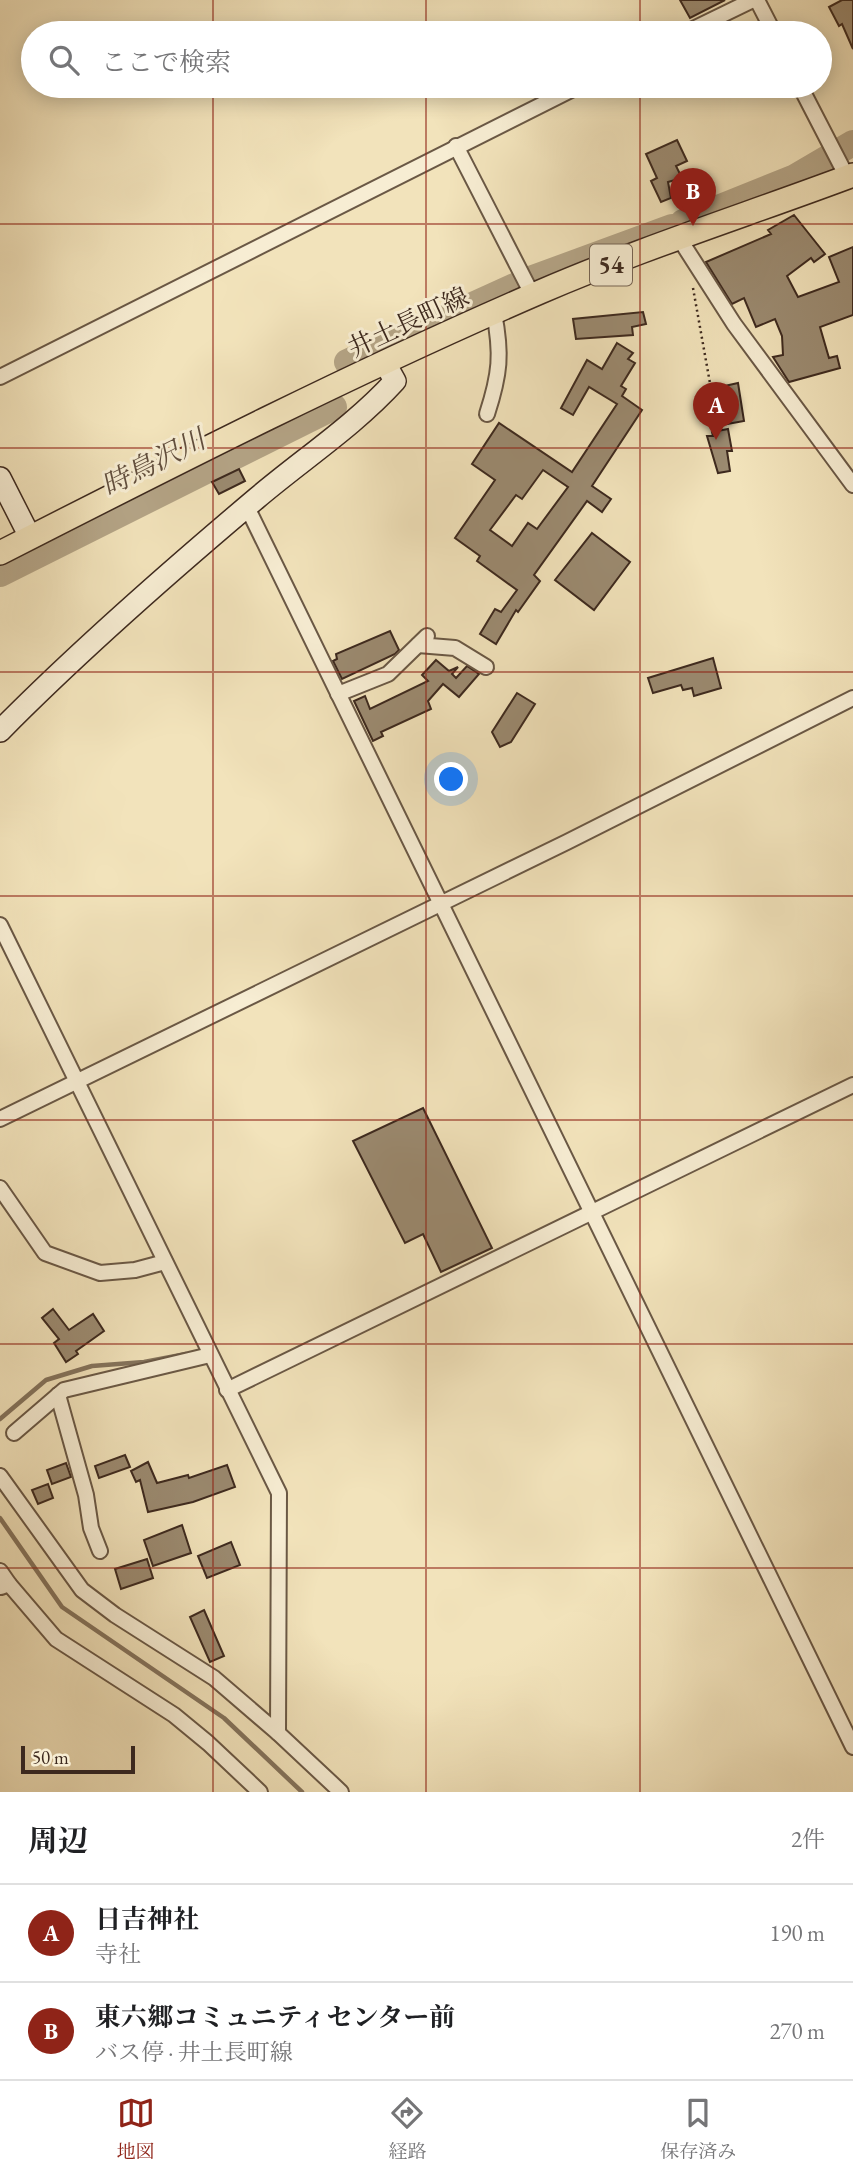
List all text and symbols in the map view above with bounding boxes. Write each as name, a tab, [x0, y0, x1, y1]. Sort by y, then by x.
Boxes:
search box	[21, 21, 832, 98]
icon: search	[45, 41, 83, 79]
text: ここで検索	[101, 45, 231, 79]
pin: B	[670, 168, 716, 226]
road number: 54	[590, 244, 632, 286]
street label: 井土長町線	[342, 279, 474, 365]
pin: A	[693, 382, 739, 440]
water label: 時鳥沢川	[95, 419, 214, 503]
your location	[434, 762, 468, 796]
scale bar	[21, 1743, 135, 1775]
text: 50 m	[32, 1745, 69, 1770]
text: 周辺	[28, 1821, 88, 1860]
text: 2件	[791, 1824, 825, 1854]
text: 日吉神社	[95, 1902, 199, 1936]
text: A	[43, 1918, 59, 1948]
text: 190 m	[769, 1918, 825, 1948]
text: 寺社	[95, 1939, 141, 1969]
text: 東六郷コミュニティセンター前	[95, 2000, 455, 2034]
text: B	[44, 2016, 58, 2046]
text: 270 m	[769, 2016, 825, 2046]
text: バス停 · 井土長町線	[95, 2037, 293, 2067]
tab: 地図	[117, 2094, 155, 2164]
tab: 経路	[388, 2094, 426, 2164]
tab: 保存済み	[660, 2094, 736, 2164]

